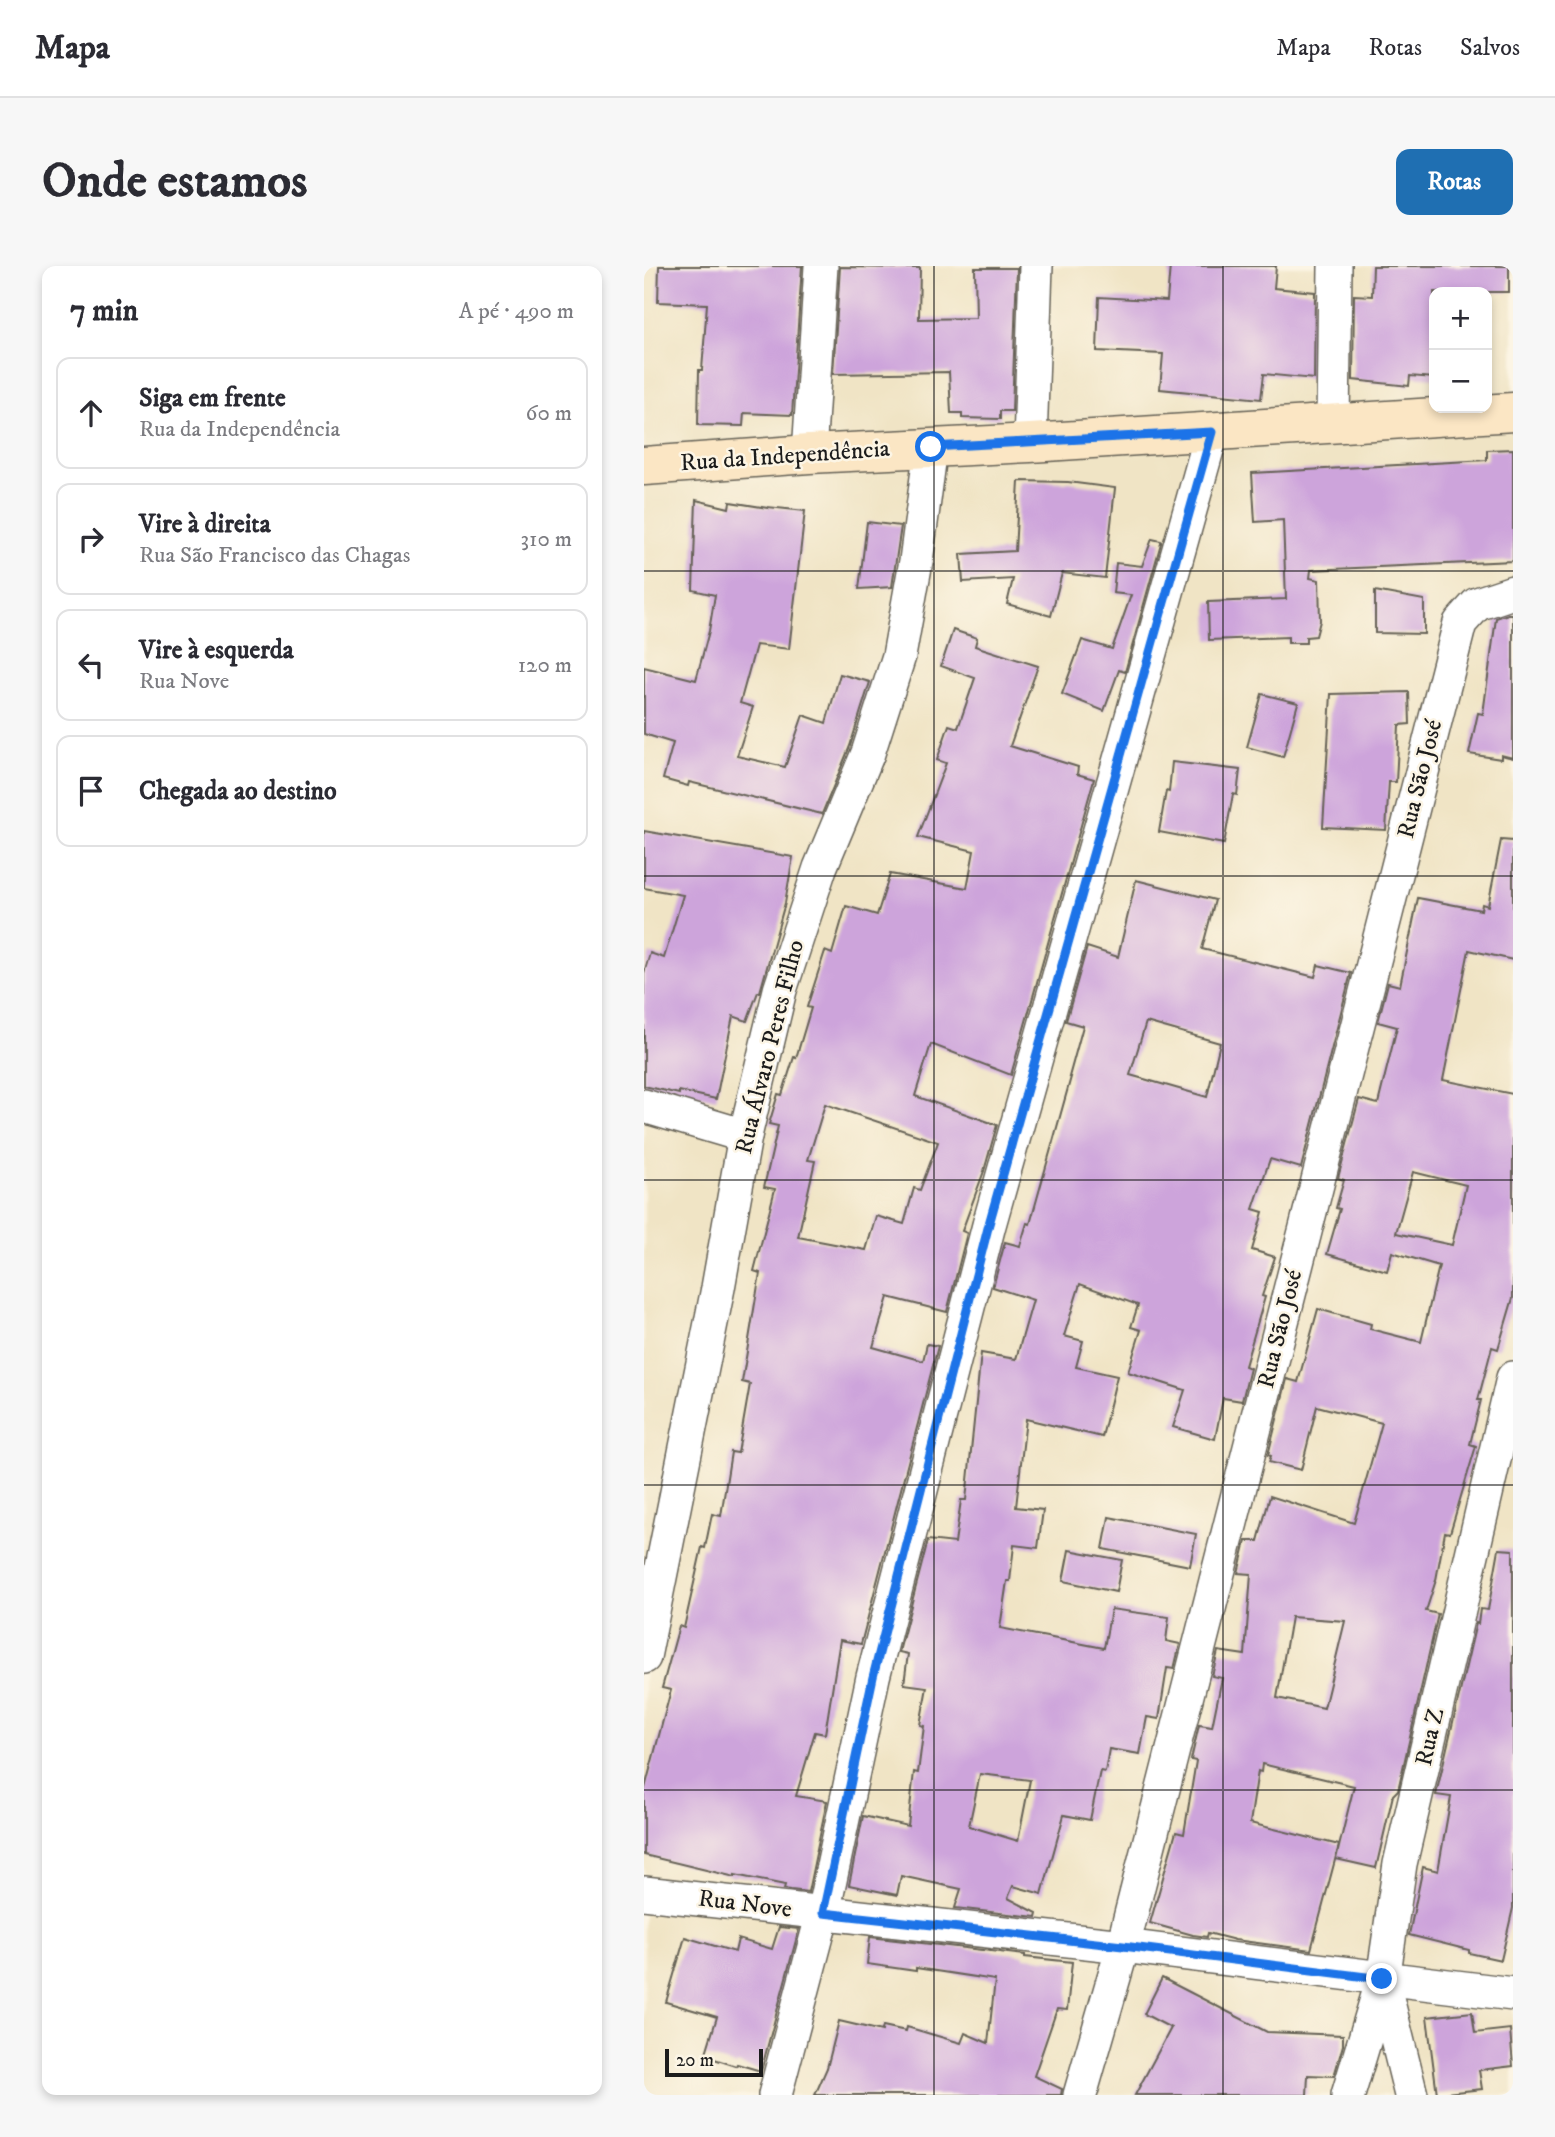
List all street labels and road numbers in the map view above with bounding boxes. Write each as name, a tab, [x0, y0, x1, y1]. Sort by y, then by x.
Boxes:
street label: Rua da Independência	[679, 434, 892, 478]
street label: Rua São José	[1391, 717, 1449, 841]
street label: Rua Álvaro Peres Filho	[728, 937, 811, 1157]
street label: Rua São José	[1251, 1267, 1309, 1391]
street label: Rua Z	[1409, 1705, 1451, 1769]
street label: Rua Nove	[696, 1883, 794, 1925]

